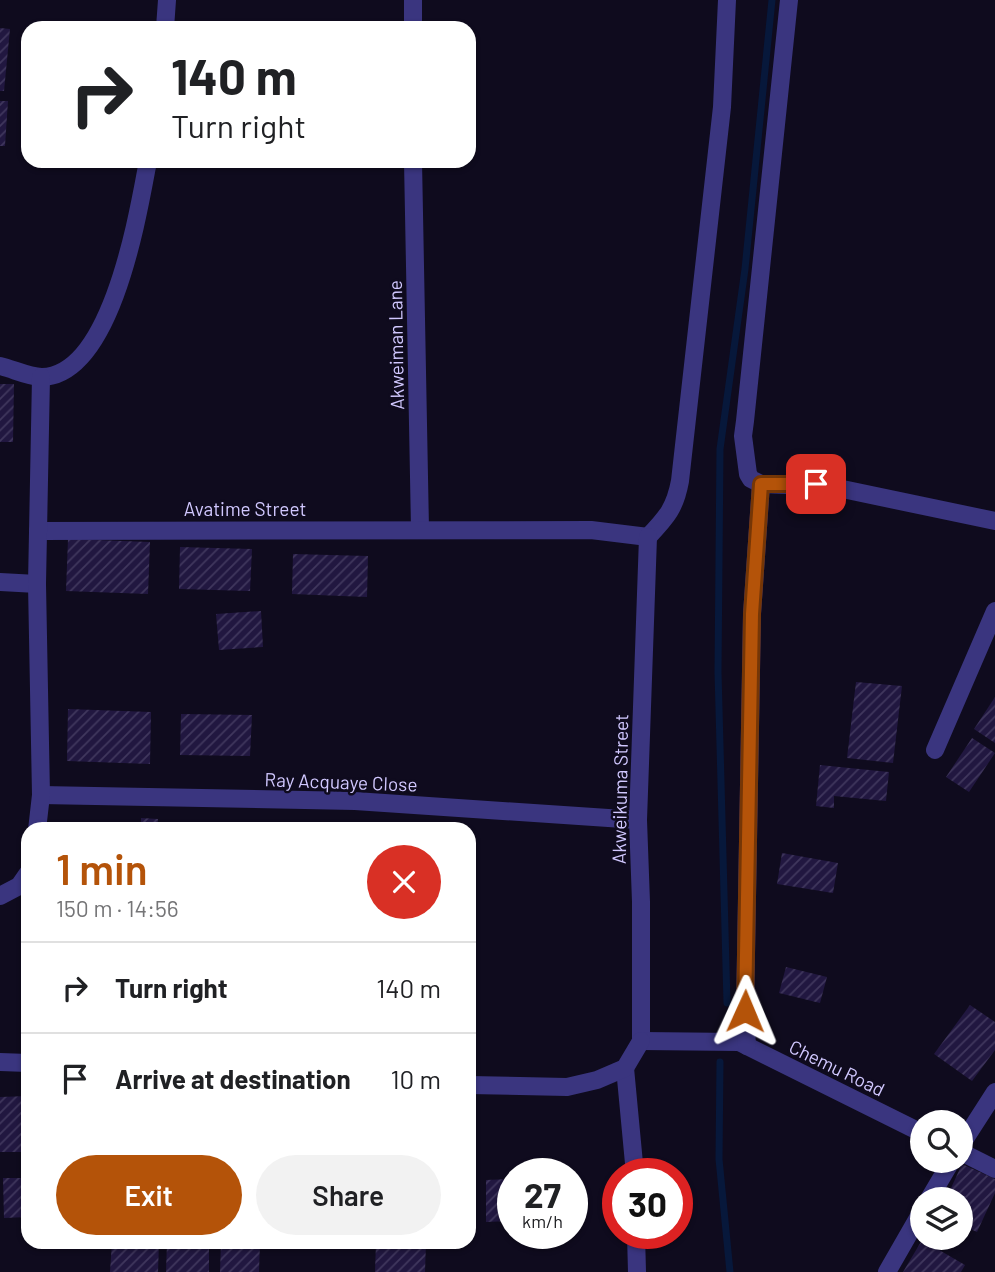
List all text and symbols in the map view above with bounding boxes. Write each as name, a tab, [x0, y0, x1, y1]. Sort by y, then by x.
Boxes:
text: 140 m	[171, 46, 297, 105]
icon: right	[56, 49, 147, 140]
text: Turn right	[171, 106, 306, 144]
street label: Akweiman Lane	[383, 280, 408, 410]
pin	[786, 454, 846, 514]
icon: arrive	[797, 465, 835, 503]
street label: Avatime Street	[184, 497, 306, 520]
street label: Akweikuma Street	[607, 714, 632, 864]
street label: Ray Acquaye Close	[264, 767, 418, 796]
text: 1 min	[56, 843, 148, 893]
button: close	[367, 845, 441, 919]
text: 150 m · 14:56	[56, 894, 179, 922]
icon: right	[56, 969, 94, 1007]
text: Turn right	[115, 972, 228, 1003]
text: 140 m	[376, 972, 441, 1003]
position arrow	[708, 974, 782, 1048]
street label: Chemu Road	[786, 1035, 889, 1101]
icon: arrive	[56, 1060, 94, 1098]
text: Arrive at destination	[115, 1063, 351, 1094]
text: 10 m	[391, 1063, 441, 1094]
map controls	[910, 1110, 973, 1250]
button: search	[910, 1110, 973, 1173]
button: Exit	[56, 1155, 242, 1235]
button: Share	[256, 1155, 441, 1235]
speed limit sign: 30	[602, 1158, 693, 1249]
text: 27	[524, 1173, 561, 1215]
button: layers	[910, 1187, 973, 1250]
text: km/h	[522, 1210, 563, 1232]

